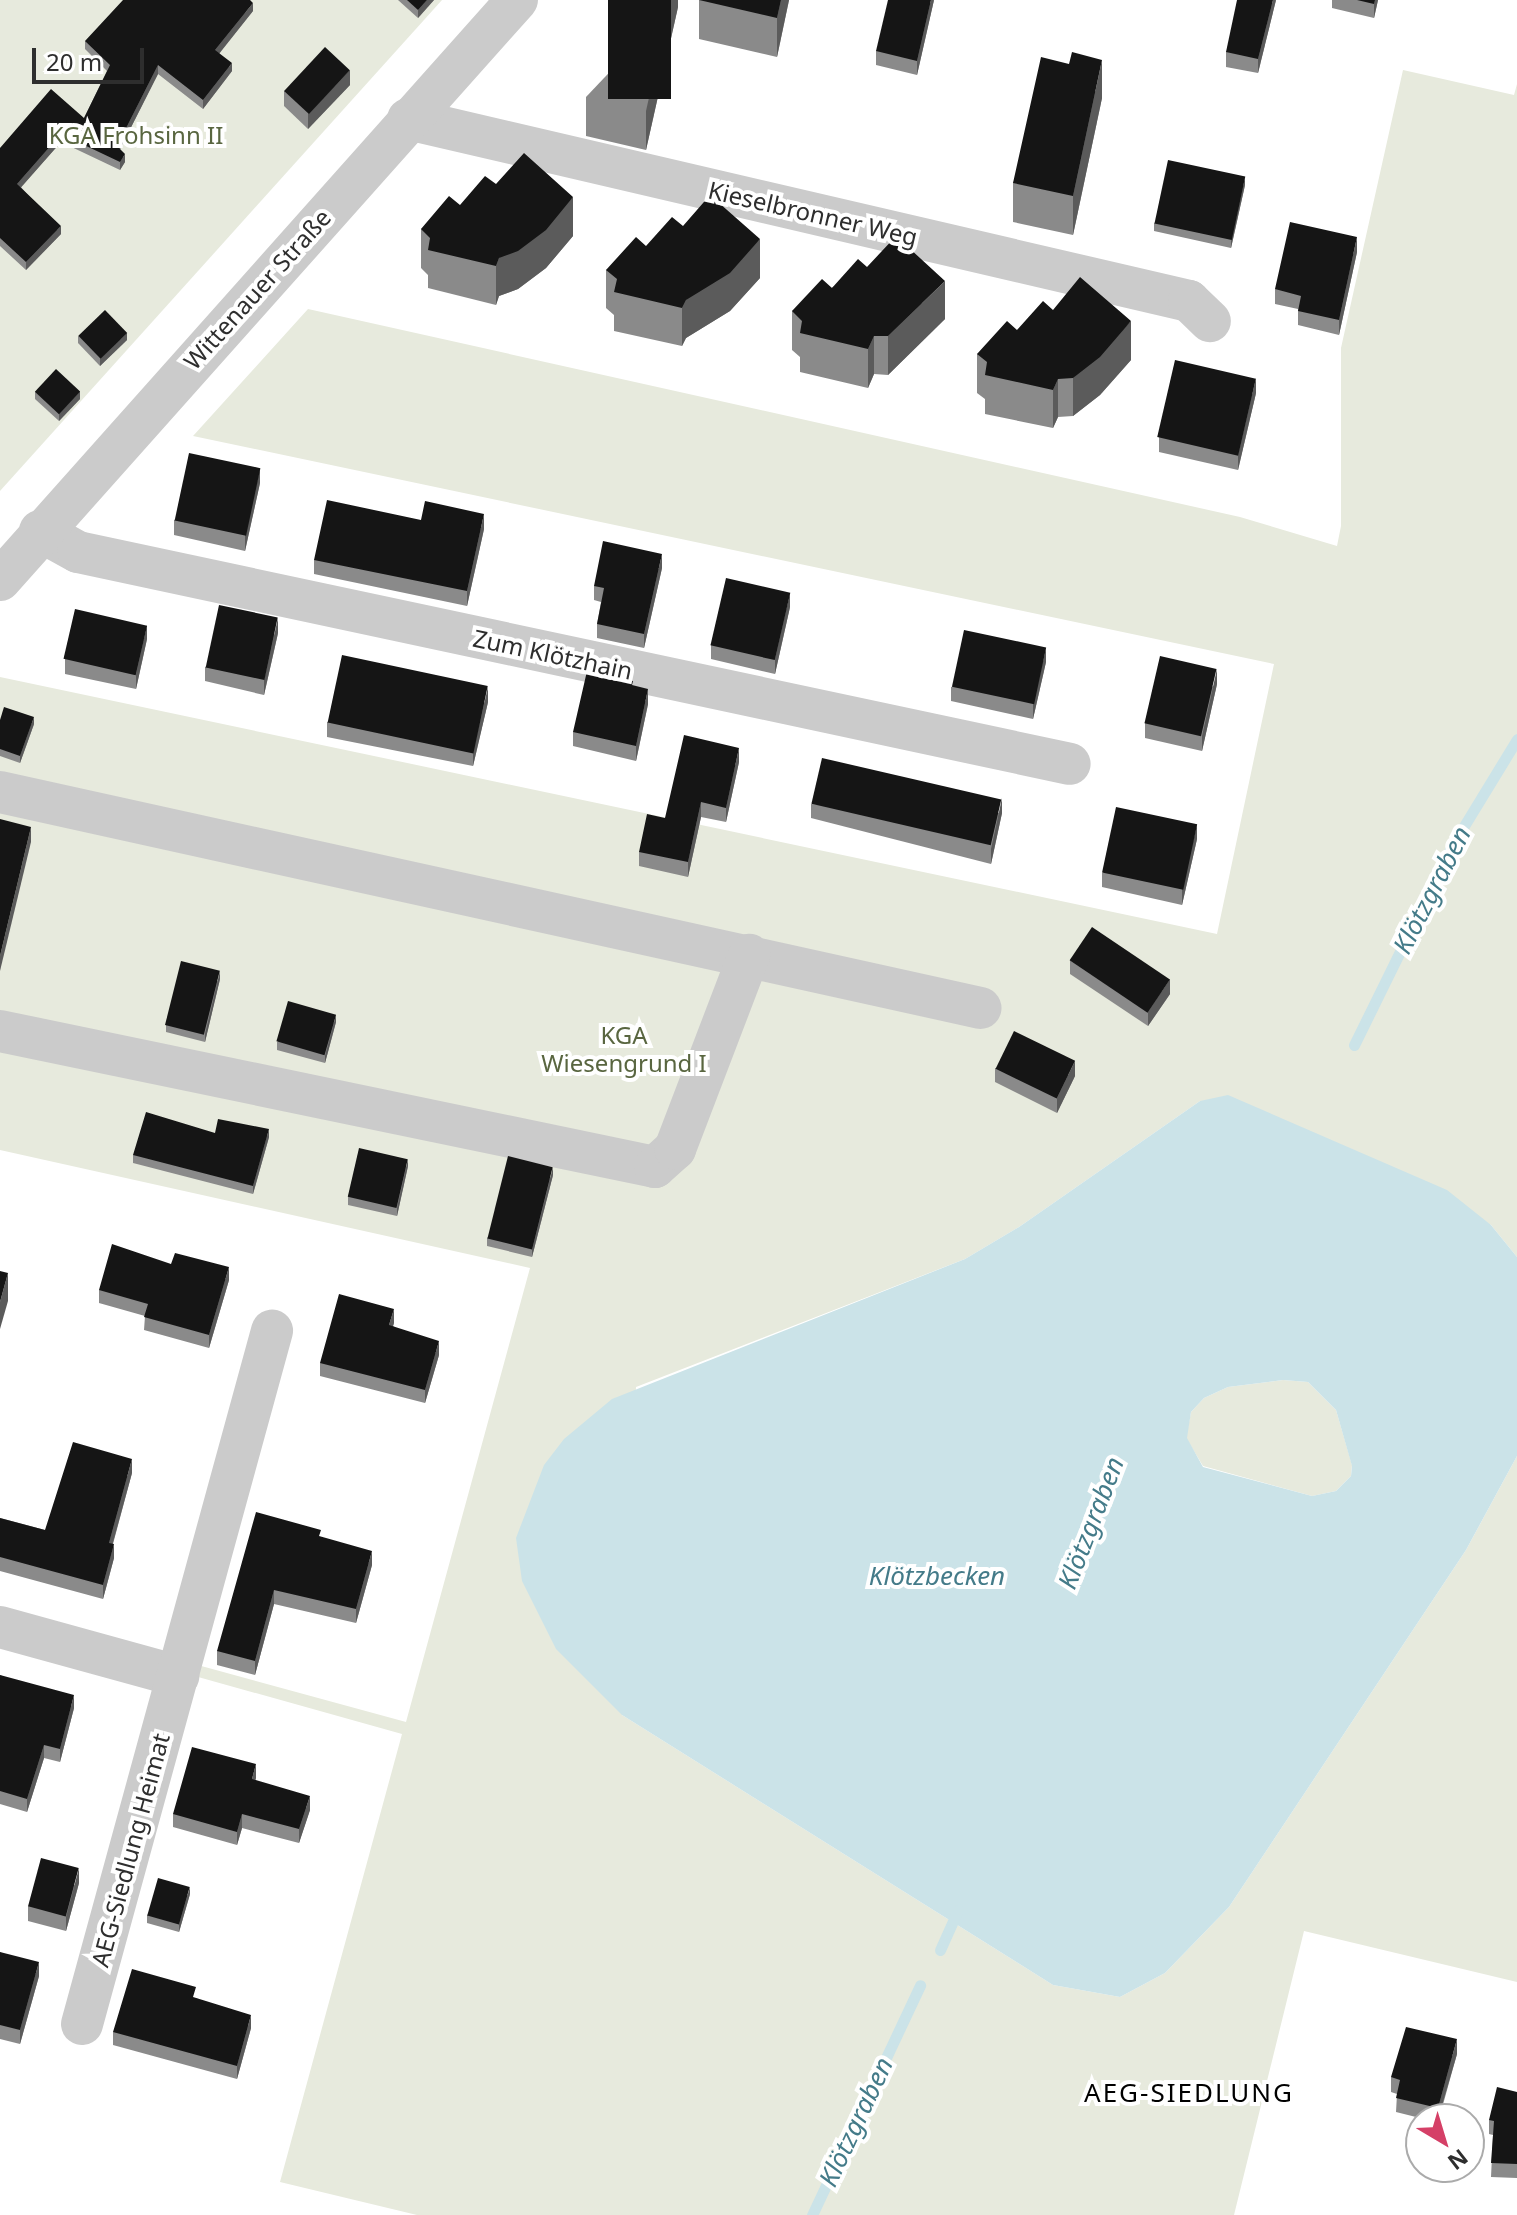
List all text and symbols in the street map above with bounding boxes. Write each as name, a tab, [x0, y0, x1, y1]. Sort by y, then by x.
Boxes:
scale bar	[36, 32, 148, 82]
text: 20 m	[46, 45, 102, 78]
park label: KGA Frohsinn II	[49, 121, 223, 149]
street label: Kieselbronner Weg	[705, 175, 921, 251]
street label: Wittenauer Straße	[178, 203, 336, 375]
street label: Zum Klötzhain	[471, 623, 635, 685]
water label: Klötzgraben	[1387, 821, 1477, 959]
park label: KGA Wiesengrund I	[541, 1021, 707, 1077]
water label: Klötzgraben	[1052, 1453, 1130, 1593]
water label: Klötzbecken	[869, 1560, 1005, 1592]
street label: AEG-Siedlung Heimat	[85, 1730, 175, 1970]
water label: Klötzgraben	[813, 2052, 899, 2192]
district label: AEG-SIEDLUNG	[1084, 2077, 1294, 2109]
north arrow	[1405, 2103, 1485, 2183]
text: N	[1442, 2143, 1475, 2178]

